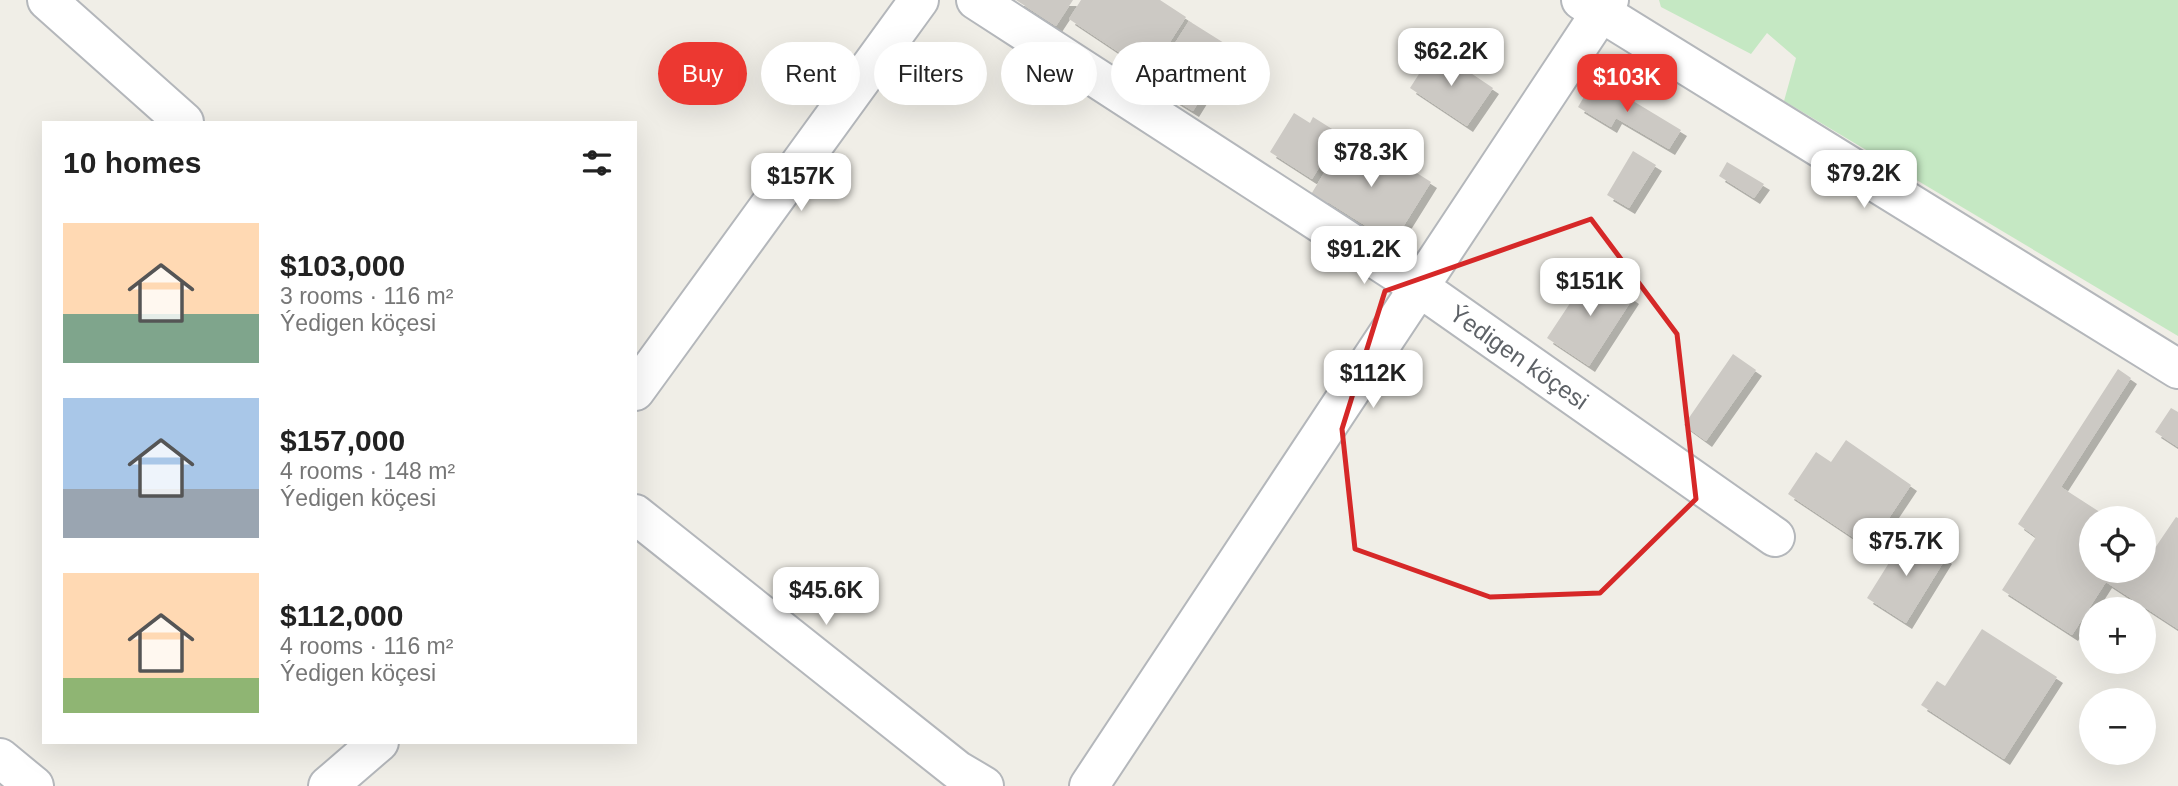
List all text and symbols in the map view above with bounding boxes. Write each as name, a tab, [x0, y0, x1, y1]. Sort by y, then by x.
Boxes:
pin: $62.2K	[1394, 28, 1508, 88]
text: $62.2K	[1414, 38, 1488, 64]
chip: Buy	[658, 42, 747, 105]
chip: Rent	[761, 42, 860, 105]
chip: Filters	[874, 42, 987, 105]
chip: New	[1001, 42, 1097, 105]
chip: Apartment	[1111, 42, 1270, 105]
pin: $103K	[1578, 54, 1676, 114]
text: $103K	[1593, 64, 1661, 90]
pin: $78.3K	[1314, 130, 1428, 189]
text: $78.3K	[1334, 139, 1408, 165]
icon: filters	[578, 144, 616, 182]
text: 10 homes	[63, 146, 201, 179]
pin: $79.2K	[1807, 150, 1921, 210]
pin: $157K	[752, 154, 850, 213]
text: $79.2K	[1827, 160, 1901, 186]
text: $157K	[767, 163, 835, 189]
pin: $91.2K	[1307, 226, 1421, 286]
text: $91.2K	[1327, 236, 1401, 262]
text: $103,000	[280, 249, 405, 282]
icon: home	[119, 251, 203, 335]
pin: $151K	[1541, 258, 1639, 318]
text: $151K	[1556, 268, 1624, 294]
text: 3 rooms · 116 m²	[280, 283, 453, 309]
street label: Ýedigen köçesi	[1445, 299, 1593, 415]
text: Ýedigen köçesi	[280, 310, 436, 336]
pin: $112K	[1324, 350, 1422, 410]
text: $112K	[1340, 360, 1406, 386]
text: $157,000	[280, 424, 405, 457]
icon: home	[119, 426, 203, 510]
text: 4 rooms · 148 m²	[280, 458, 455, 484]
text: Ýedigen köçesi	[280, 485, 436, 511]
map controls	[2079, 506, 2156, 765]
button: locate	[2079, 506, 2156, 583]
pin: $75.7K	[1849, 518, 1963, 578]
text: $75.7K	[1869, 528, 1943, 554]
pin: $45.6K	[769, 568, 883, 627]
text: $45.6K	[789, 577, 863, 603]
button: +	[2079, 597, 2156, 674]
text: $112,000	[280, 599, 403, 632]
icon: home	[119, 601, 203, 685]
text: 4 rooms · 116 m²	[280, 633, 453, 659]
text: Ýedigen köçesi	[280, 660, 436, 686]
button: −	[2079, 688, 2156, 765]

